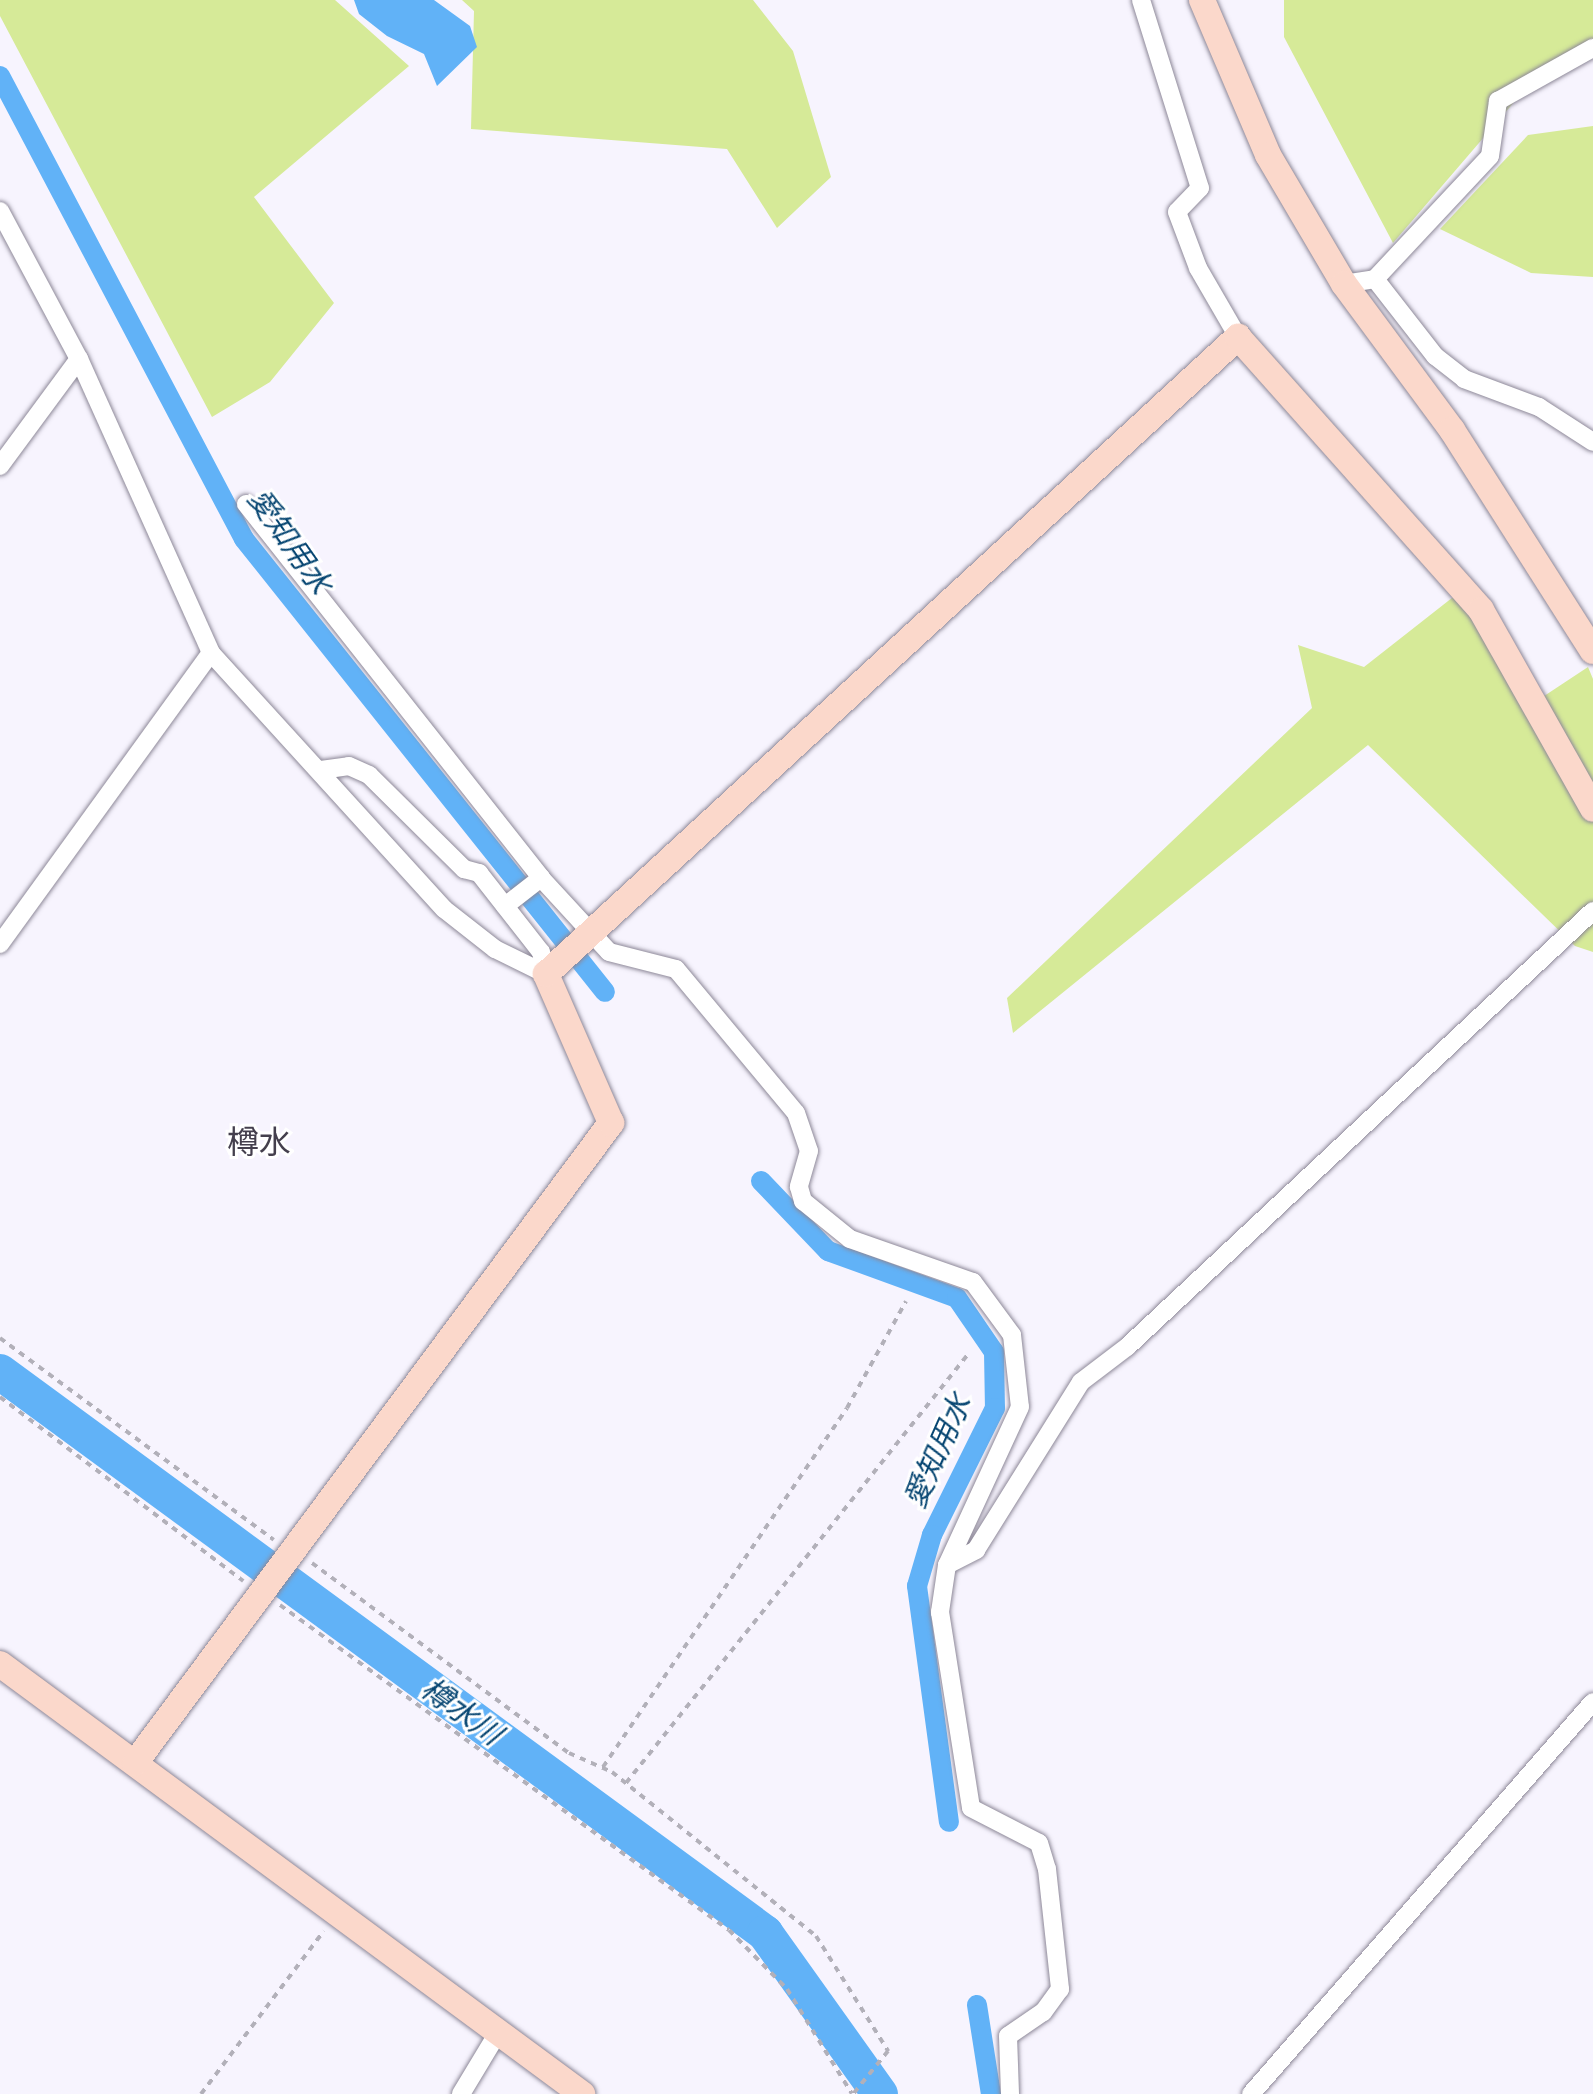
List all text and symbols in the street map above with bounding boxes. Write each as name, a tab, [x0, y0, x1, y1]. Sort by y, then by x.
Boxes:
water label: 愛知用水	[241, 482, 339, 600]
district label: 樽水	[227, 1122, 291, 1160]
water label: 愛知用水	[896, 1389, 978, 1513]
water label: 樽水川	[415, 1670, 509, 1752]

